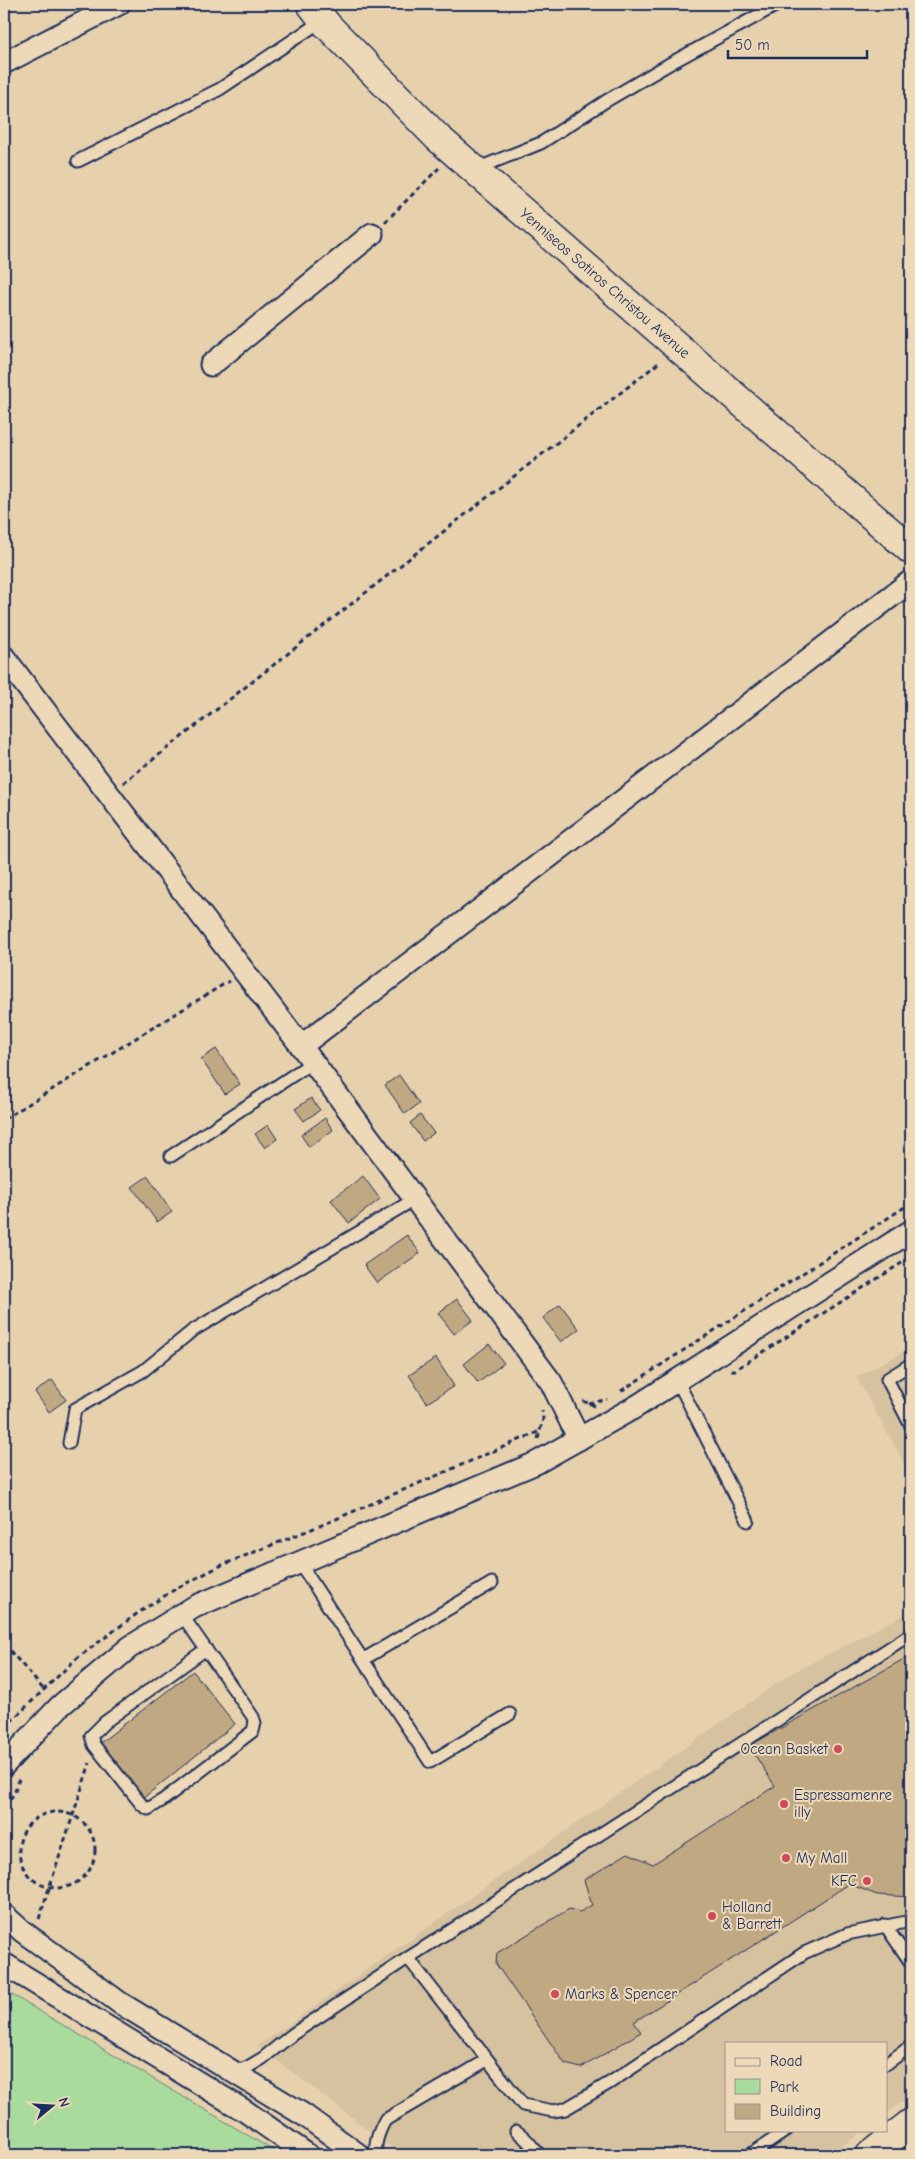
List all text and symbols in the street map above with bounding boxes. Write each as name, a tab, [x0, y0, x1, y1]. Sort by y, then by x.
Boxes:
scale bar	[728, 28, 866, 60]
text: 50 m	[735, 36, 770, 54]
street label: Yenniseos Sotiros Christou Avenue	[516, 204, 694, 362]
place label: Ocean Basket	[741, 1740, 829, 1758]
marker: Ocean Basket	[832, 1743, 844, 1755]
place label: Espressamenre illy	[794, 1786, 892, 1821]
marker: Espressamenre illy	[778, 1798, 790, 1810]
place label: My Mall	[796, 1849, 847, 1867]
marker: My Mall	[780, 1852, 792, 1864]
place label: KFC	[831, 1872, 857, 1890]
marker: KFC	[861, 1875, 873, 1887]
place label: Holland & Barrett	[722, 1898, 782, 1933]
marker: Holland & Barrett	[706, 1910, 718, 1922]
place label: Marks & Spencer	[565, 1985, 677, 2003]
marker: Marks & Spencer	[549, 1988, 561, 2000]
legend	[725, 2042, 888, 2132]
text: Road	[770, 2052, 802, 2070]
text: Park	[770, 2078, 799, 2096]
north arrow	[28, 2082, 78, 2132]
text: N	[54, 2095, 73, 2109]
text: Building	[770, 2102, 821, 2120]

